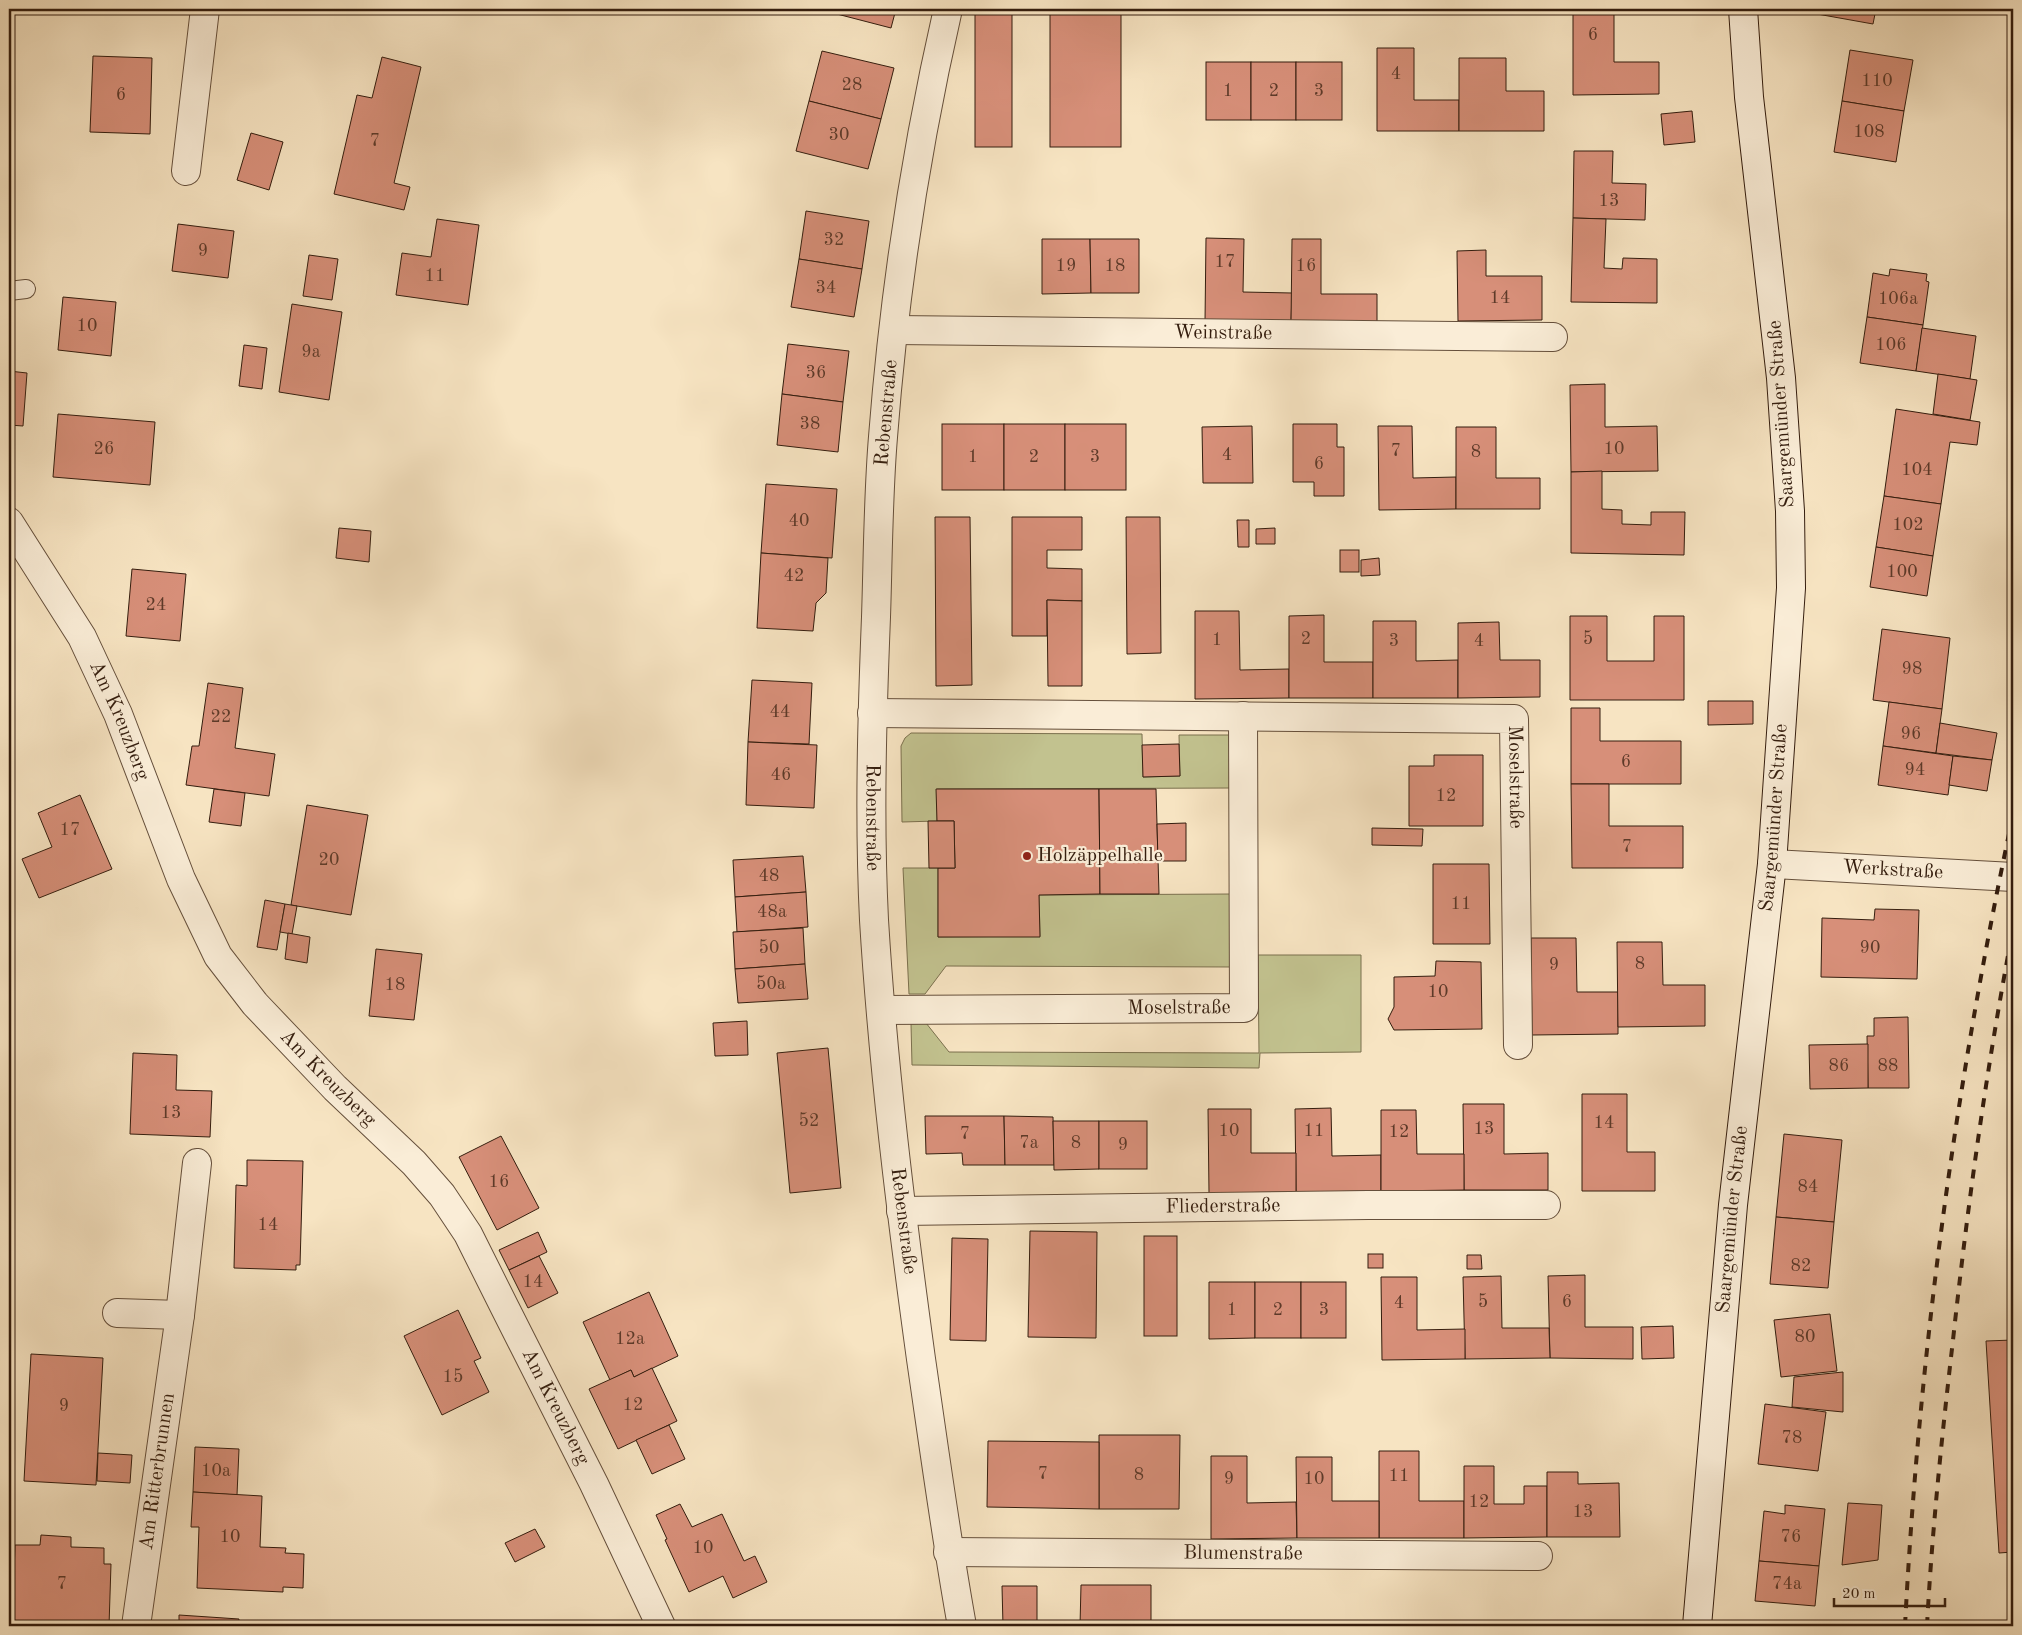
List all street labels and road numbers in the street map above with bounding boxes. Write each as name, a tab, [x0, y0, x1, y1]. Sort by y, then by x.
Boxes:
street label: Saargemünder Straße	[1765, 319, 1799, 509]
street label: Weinstraße	[1174, 323, 1272, 344]
street label: Rebenstraße	[872, 359, 902, 467]
street label: Am Kreuzberg	[85, 658, 153, 784]
street label: Saargemünder Straße	[1757, 723, 1792, 913]
street label: Moselstraße	[1504, 725, 1525, 829]
street label: Rebenstraße	[861, 764, 882, 871]
street label: Werkstraße	[1842, 858, 1944, 883]
street label: Moselstraße	[1127, 998, 1231, 1019]
street label: Am Kreuzberg	[276, 1026, 380, 1131]
street label: Saargemünder Straße	[1714, 1125, 1752, 1314]
street label: Rebenstraße	[887, 1167, 920, 1276]
street label: Fliederstraße	[1165, 1196, 1281, 1218]
street label: Am Kreuzberg	[517, 1346, 593, 1469]
street label: Am Ritterbrunnen	[137, 1391, 179, 1552]
street label: Blumenstraße	[1183, 1544, 1303, 1564]

